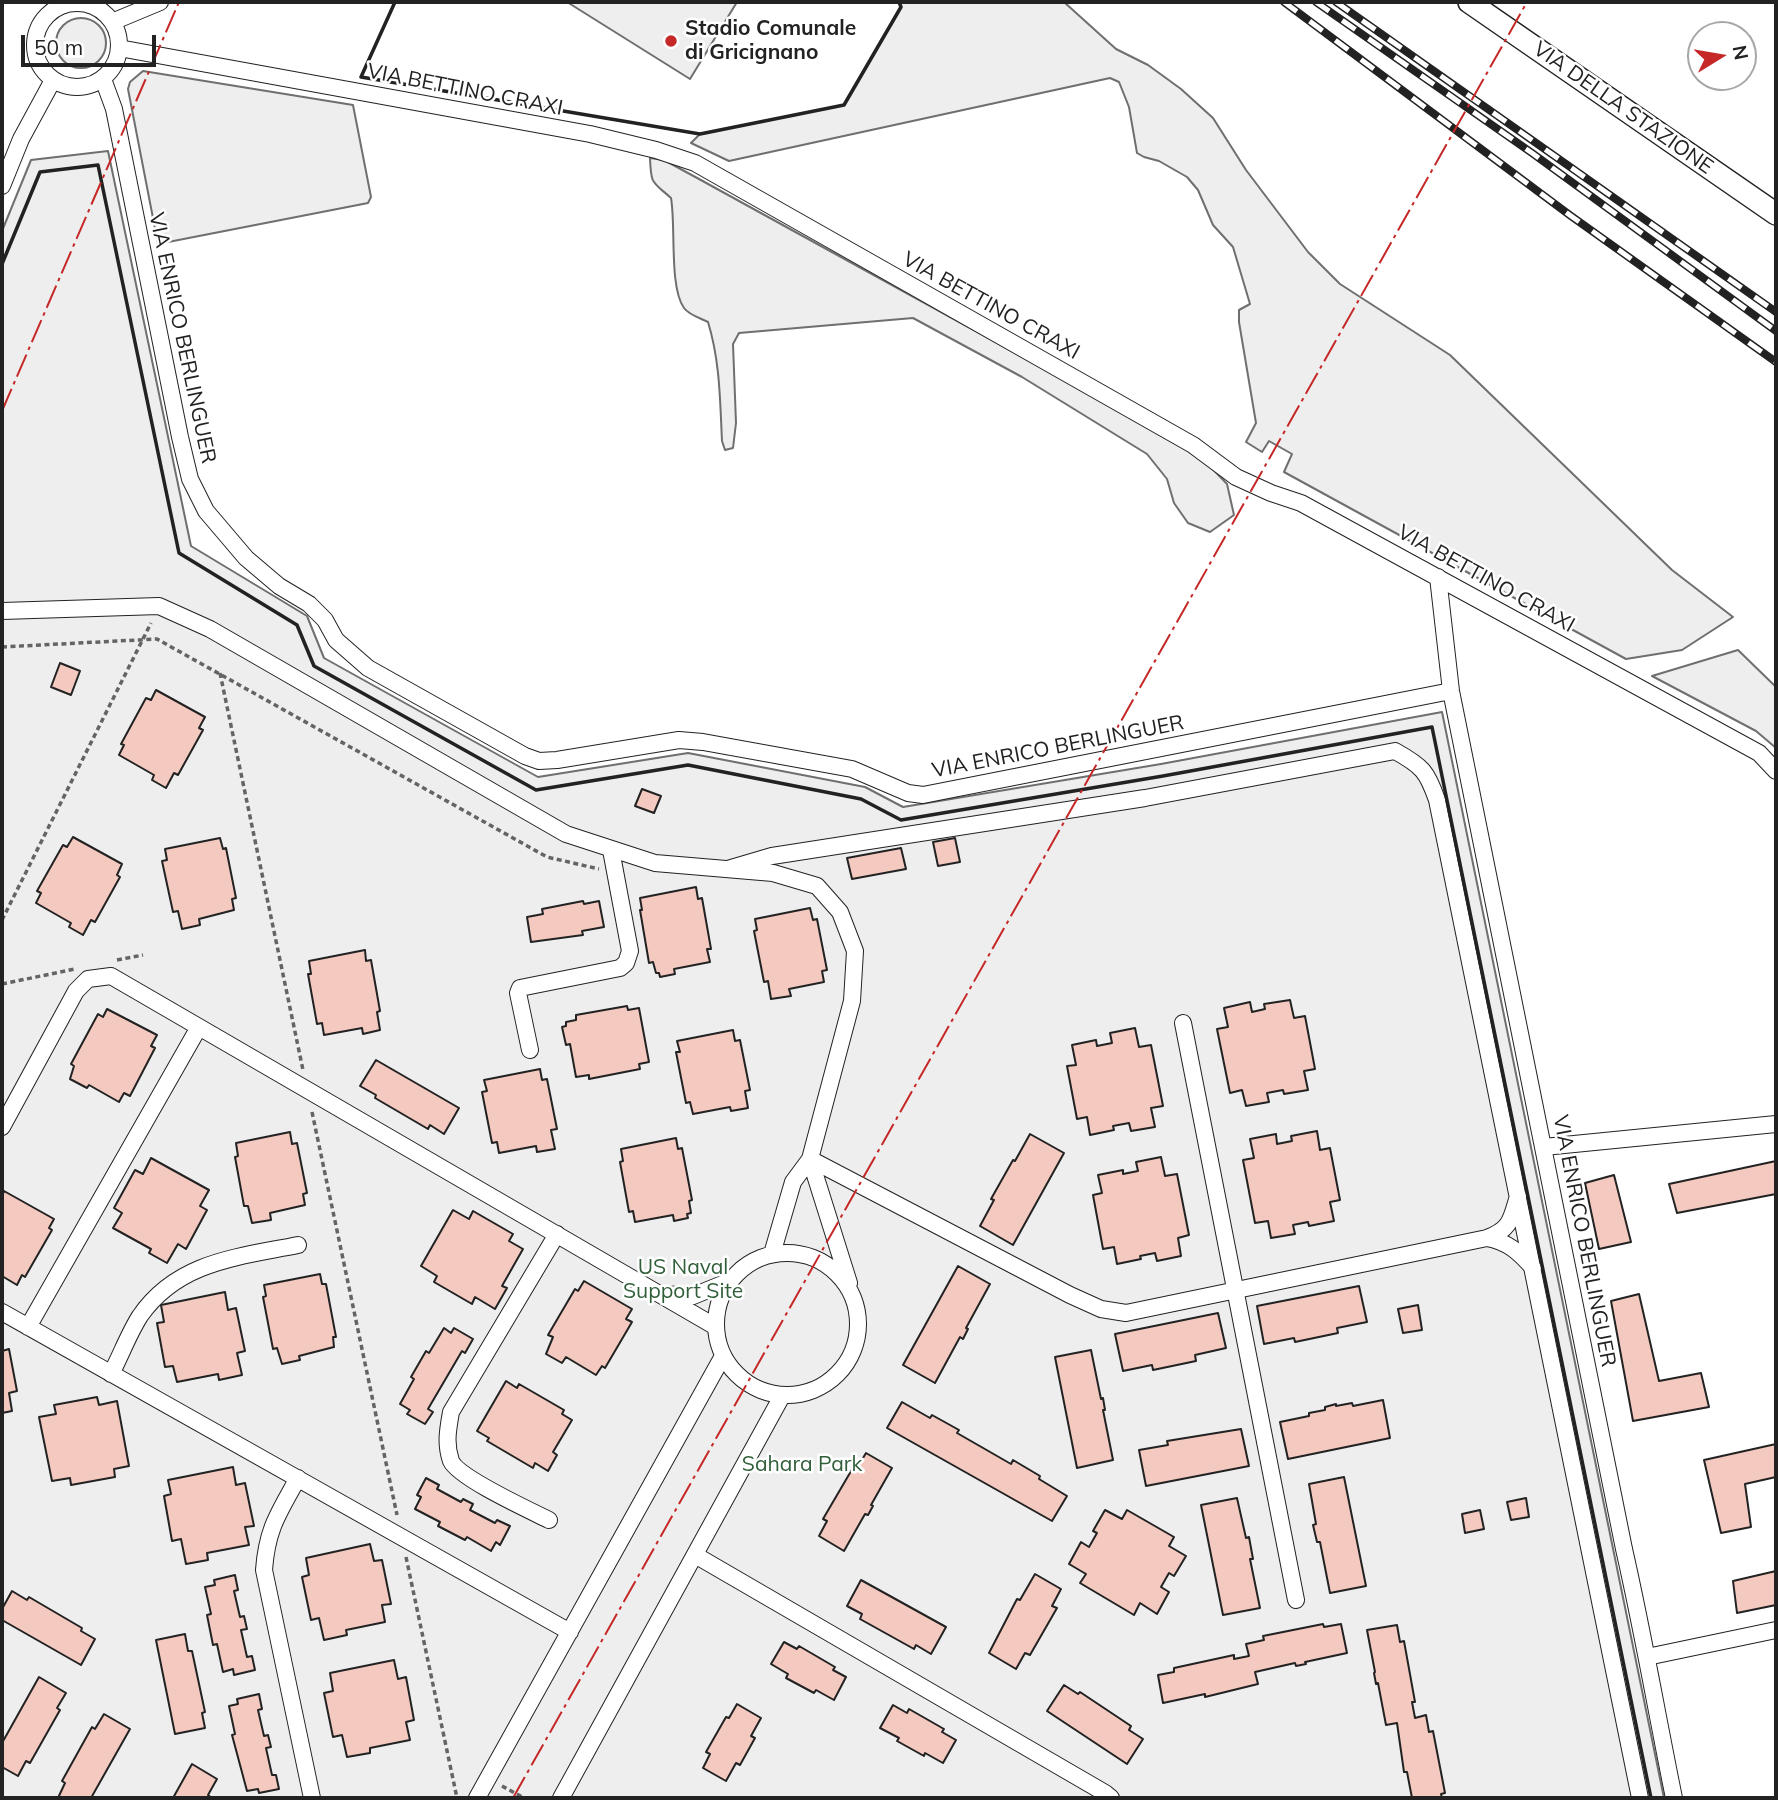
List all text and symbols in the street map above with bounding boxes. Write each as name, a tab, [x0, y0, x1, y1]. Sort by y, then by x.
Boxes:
place label: Stadio Comunale di Gricignano	[685, 16, 856, 66]
scale bar	[24, 21, 159, 65]
north arrow	[1687, 21, 1757, 91]
marker: Stadio Comunale di Gricignano	[663, 33, 679, 49]
text: 50 m	[34, 34, 83, 60]
street label: VIA DELLA STAZIONE	[1528, 36, 1718, 180]
text: N	[1728, 43, 1754, 62]
street label: VIA BETTINO CRAXI	[365, 59, 565, 121]
street label: VIA ENRICO BERLINGUER	[143, 210, 221, 466]
street label: VIA BETTINO CRAXI	[898, 247, 1084, 365]
street label: VIA BETTINO CRAXI	[1393, 520, 1579, 638]
street label: VIA ENRICO BERLINGUER	[930, 710, 1186, 784]
street label: VIA ENRICO BERLINGUER	[1547, 1113, 1621, 1369]
park label: US Naval Support Site	[623, 1255, 743, 1305]
park label: Sahara Park	[742, 1452, 862, 1478]

